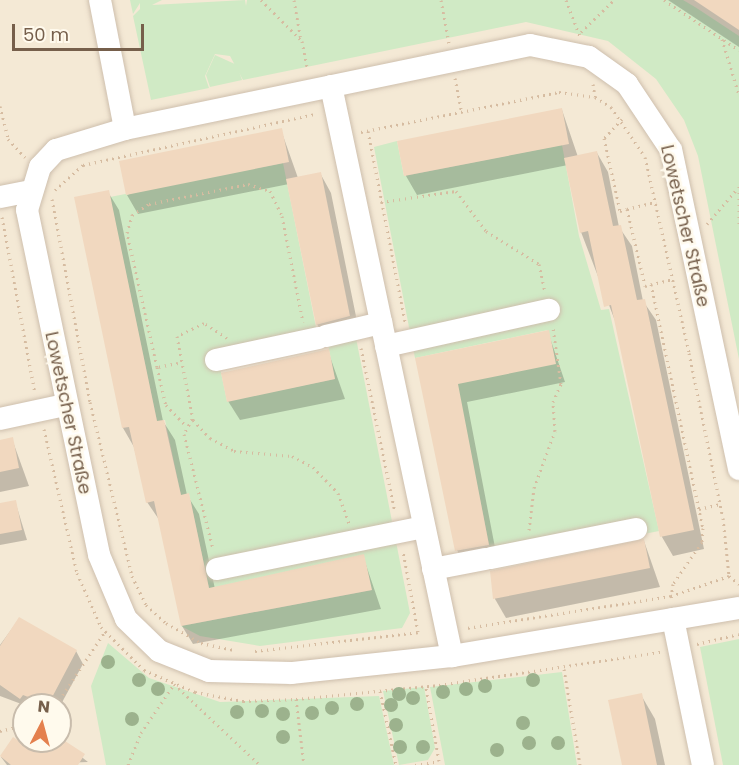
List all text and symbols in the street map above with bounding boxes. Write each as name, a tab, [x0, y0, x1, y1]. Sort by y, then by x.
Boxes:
scale bar	[15, 12, 147, 50]
text: 50 m	[23, 22, 69, 47]
street label: Lowetscher Straße	[656, 143, 714, 309]
street label: Lowetscher Straße	[40, 330, 96, 496]
north arrow	[12, 693, 72, 753]
text: N	[37, 695, 51, 719]

